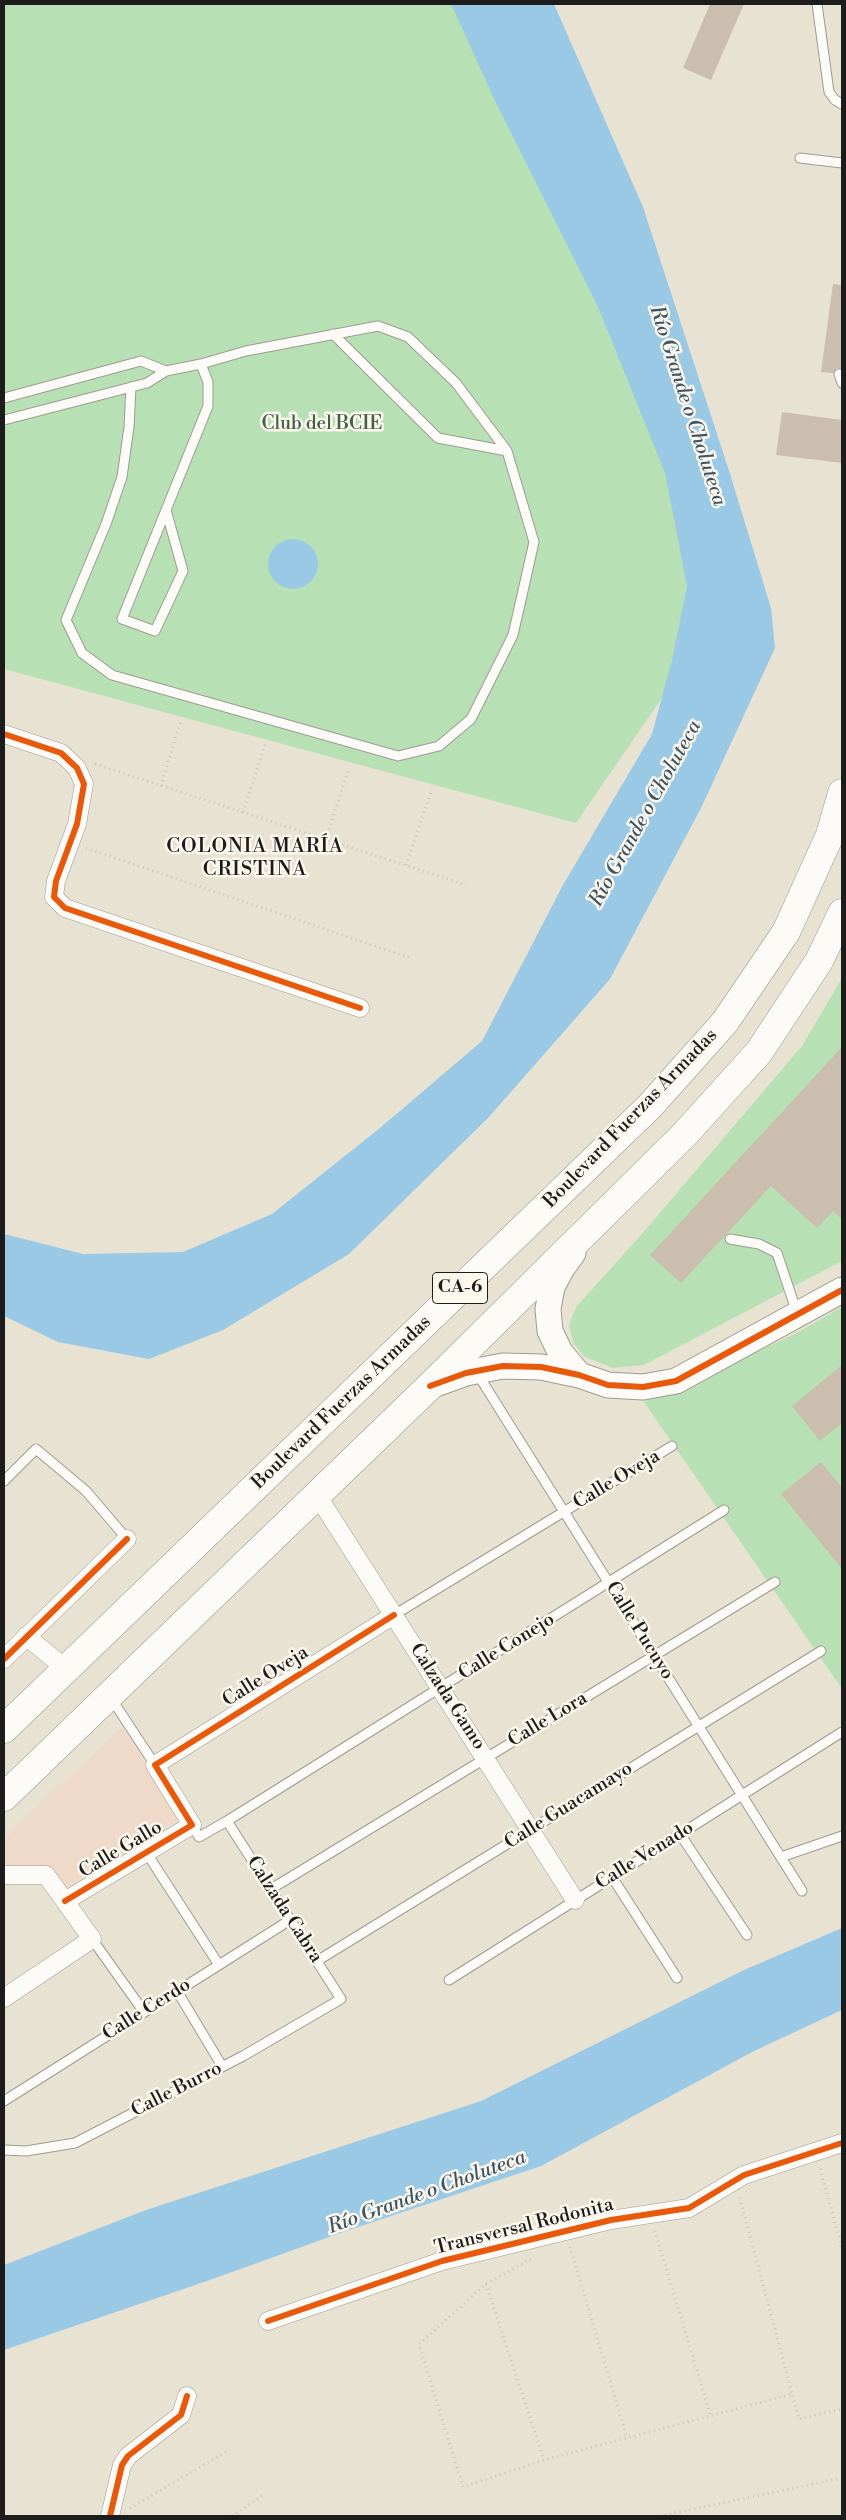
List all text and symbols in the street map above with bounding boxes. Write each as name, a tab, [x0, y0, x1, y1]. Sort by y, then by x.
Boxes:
water label: Río Grande o Choluteca	[643, 303, 731, 509]
park label: Club del BCIE	[262, 413, 382, 435]
water label: Río Grande o Choluteca	[585, 717, 707, 911]
district label: COLONIA MARÍA CRISTINA	[165, 835, 345, 882]
street label: Boulevard Fuerzas Armadas	[539, 1025, 723, 1213]
road number: CA-6	[432, 1273, 488, 1304]
street label: Boulevard Fuerzas Armadas	[248, 1311, 436, 1495]
street label: Calle Oveja	[570, 1445, 664, 1515]
street label: Calle Pucuyo	[600, 1578, 678, 1684]
street label: Calle Conejo	[455, 1608, 559, 1686]
street label: Calzada Gamo	[404, 1640, 490, 1754]
street label: Calle Oveja	[219, 1642, 313, 1712]
street label: Calle Lora	[504, 1687, 592, 1753]
street label: Calle Guacamayo	[501, 1757, 637, 1855]
street label: Calle Gallo	[75, 1816, 167, 1884]
street label: Calle Venado	[592, 1817, 698, 1895]
street label: Calzada Cabra	[241, 1852, 327, 1968]
street label: Calle Cerdo	[99, 1974, 195, 2046]
street label: Calle Burro	[128, 2057, 226, 2123]
water label: Río Grande o Choluteca	[325, 2146, 529, 2240]
street label: Transversal Rodonita	[432, 2194, 616, 2260]

